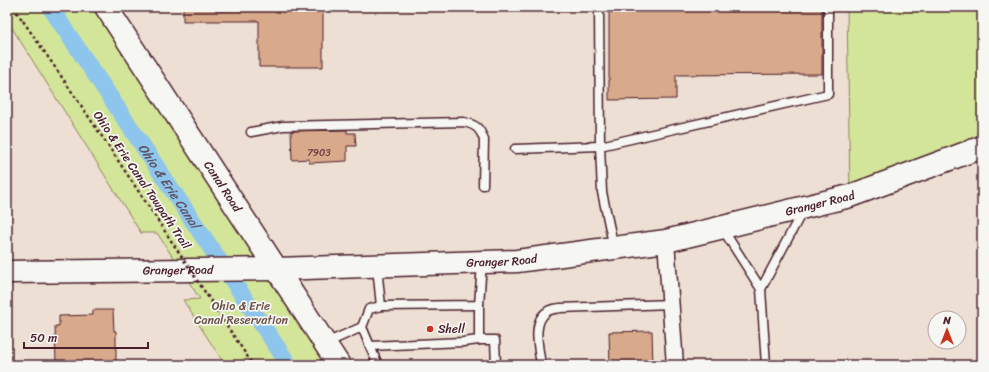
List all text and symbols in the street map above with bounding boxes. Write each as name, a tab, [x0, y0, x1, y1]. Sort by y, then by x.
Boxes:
street label: Ohio & Erie Canal Towpath Trail	[90, 108, 194, 252]
water label: Ohio & Erie Canal	[135, 141, 203, 231]
house number: 7903	[307, 144, 331, 162]
street label: Canal Road	[198, 156, 248, 217]
street label: Granger Road	[783, 184, 859, 222]
street label: Granger Road	[466, 247, 539, 274]
street label: Granger Road	[142, 259, 214, 281]
park label: Ohio & Erie Canal Reservation	[194, 295, 288, 331]
north arrow	[927, 310, 967, 350]
text: N	[942, 311, 951, 330]
place label: Shell	[438, 318, 465, 340]
scale bar	[24, 324, 148, 350]
marker: Shell	[425, 324, 435, 334]
text: 50 m	[30, 327, 57, 349]

